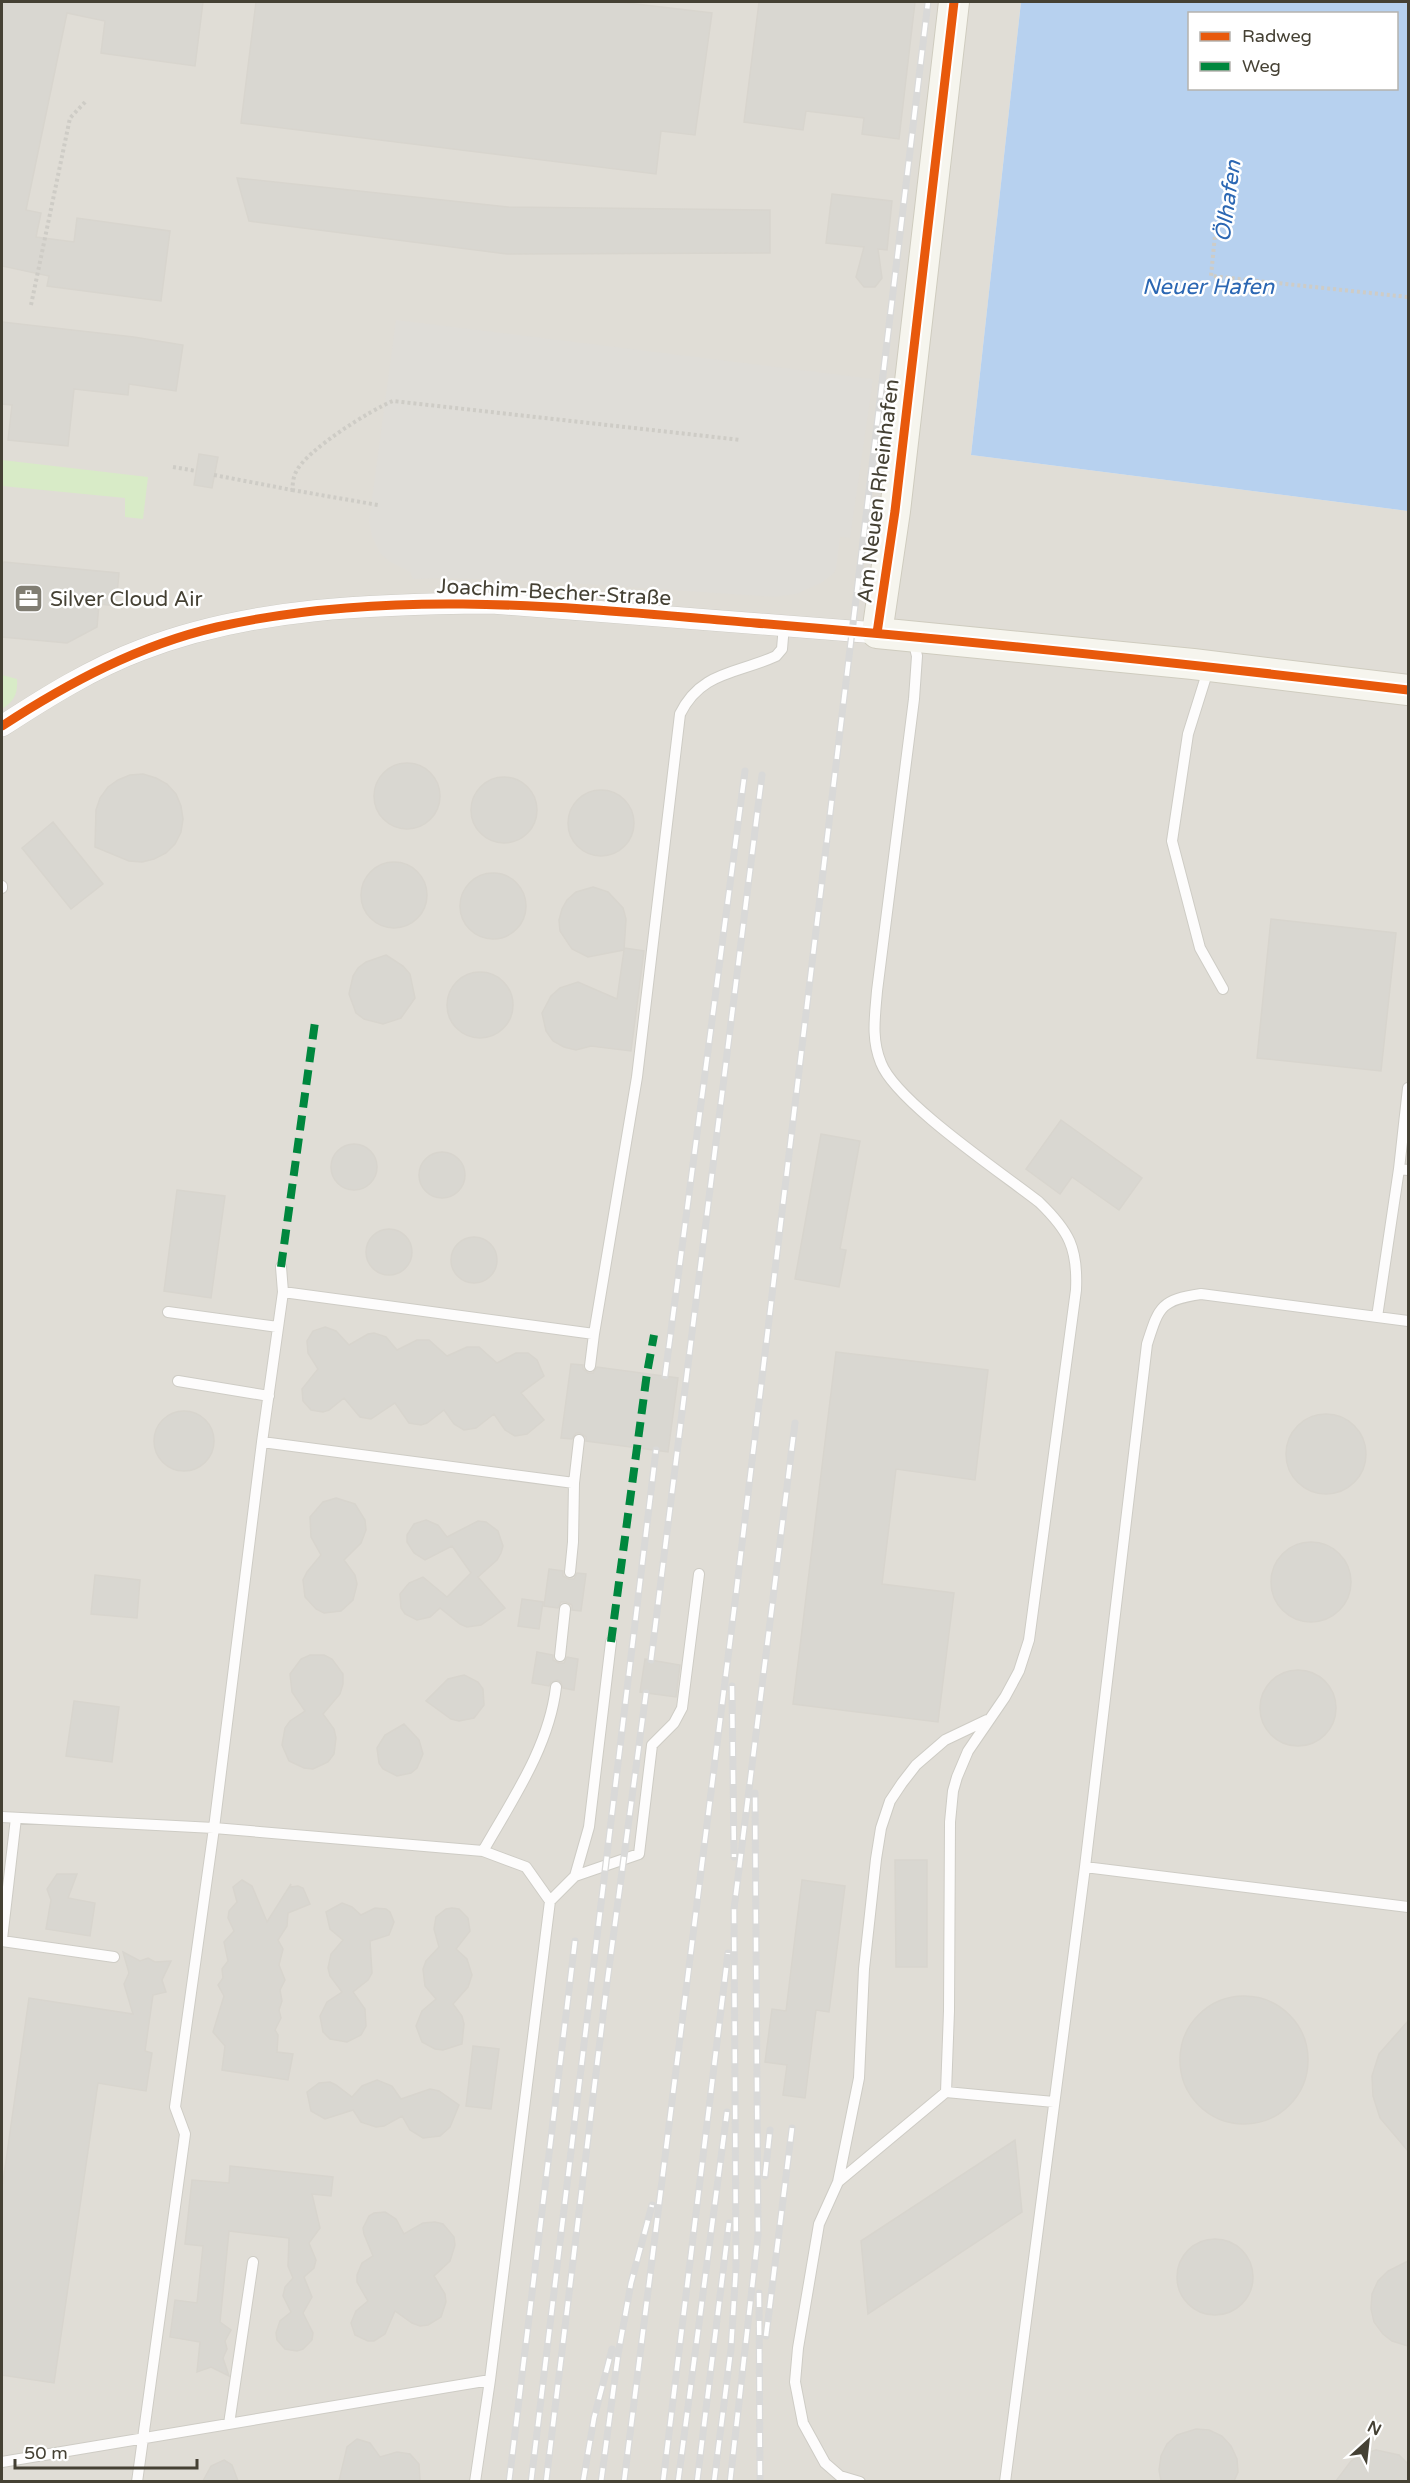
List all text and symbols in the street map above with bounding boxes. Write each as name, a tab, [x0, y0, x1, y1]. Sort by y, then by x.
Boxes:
legend	[1188, 12, 1398, 90]
text: Radweg	[1242, 25, 1312, 47]
text: Weg	[1242, 55, 1281, 77]
water label: Ölhafen	[1209, 158, 1247, 244]
water label: Neuer Hafen	[1142, 274, 1275, 300]
street label: Am Neuen Rheinhafen	[852, 378, 905, 605]
street label: Joachim-Becher-Straße	[436, 574, 672, 611]
office icon: Silver Cloud Air	[13, 583, 45, 615]
place label: Silver Cloud Air	[50, 587, 202, 612]
north arrow	[1338, 2411, 1398, 2471]
text: N	[1364, 2417, 1385, 2440]
scale bar	[15, 2432, 196, 2470]
text: 50 m	[24, 2442, 68, 2464]

